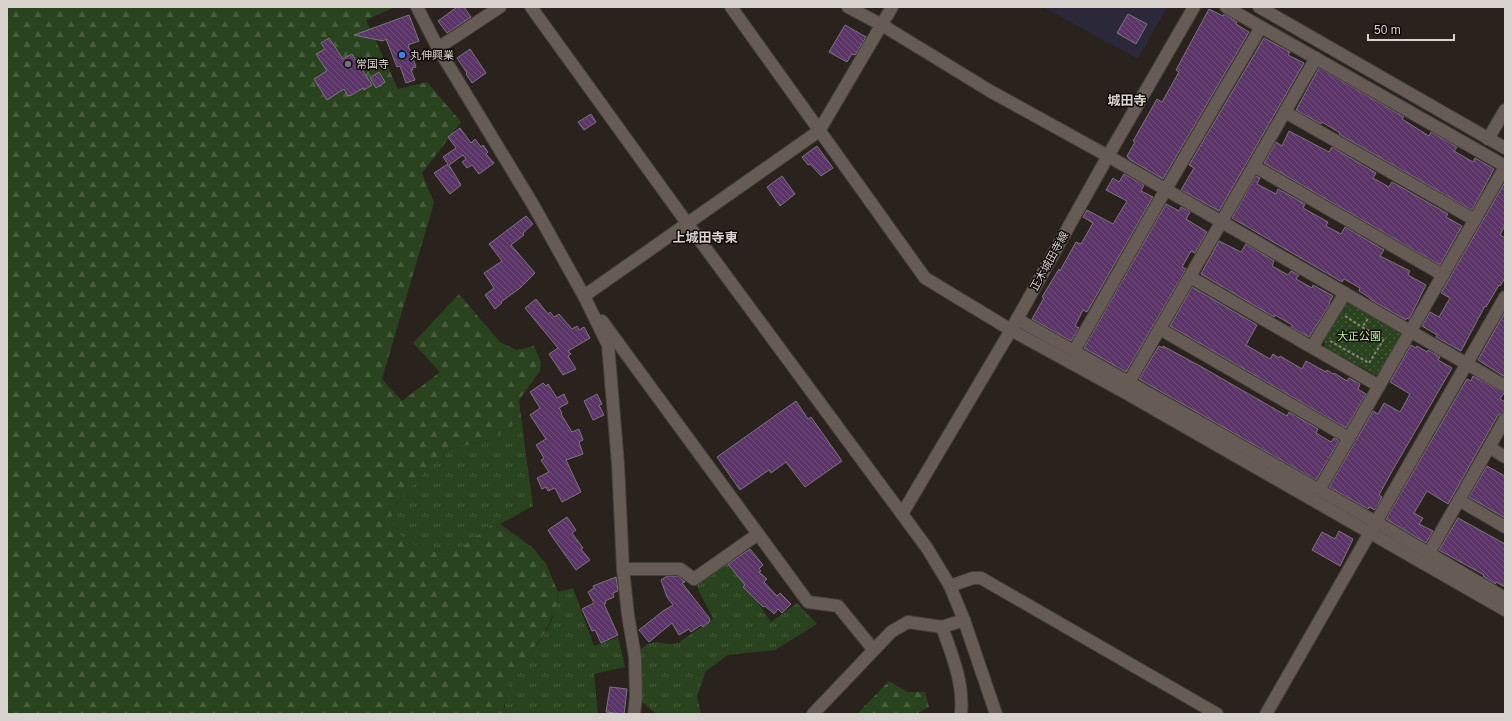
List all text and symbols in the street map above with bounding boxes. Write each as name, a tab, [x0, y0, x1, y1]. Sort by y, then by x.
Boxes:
scale bar	[1368, 16, 1454, 42]
text: 50 m	[1374, 23, 1401, 37]
place label: 丸伸興業	[410, 49, 454, 61]
marker: 丸伸興業	[397, 50, 407, 60]
place label: 常国寺	[356, 58, 389, 70]
marker: 常国寺	[343, 59, 353, 69]
district label: 城田寺	[1107, 93, 1147, 108]
street label: 正木城田寺線	[1028, 229, 1070, 293]
district label: 上城田寺東	[672, 230, 738, 245]
park label: 大正公園	[1337, 330, 1381, 342]

